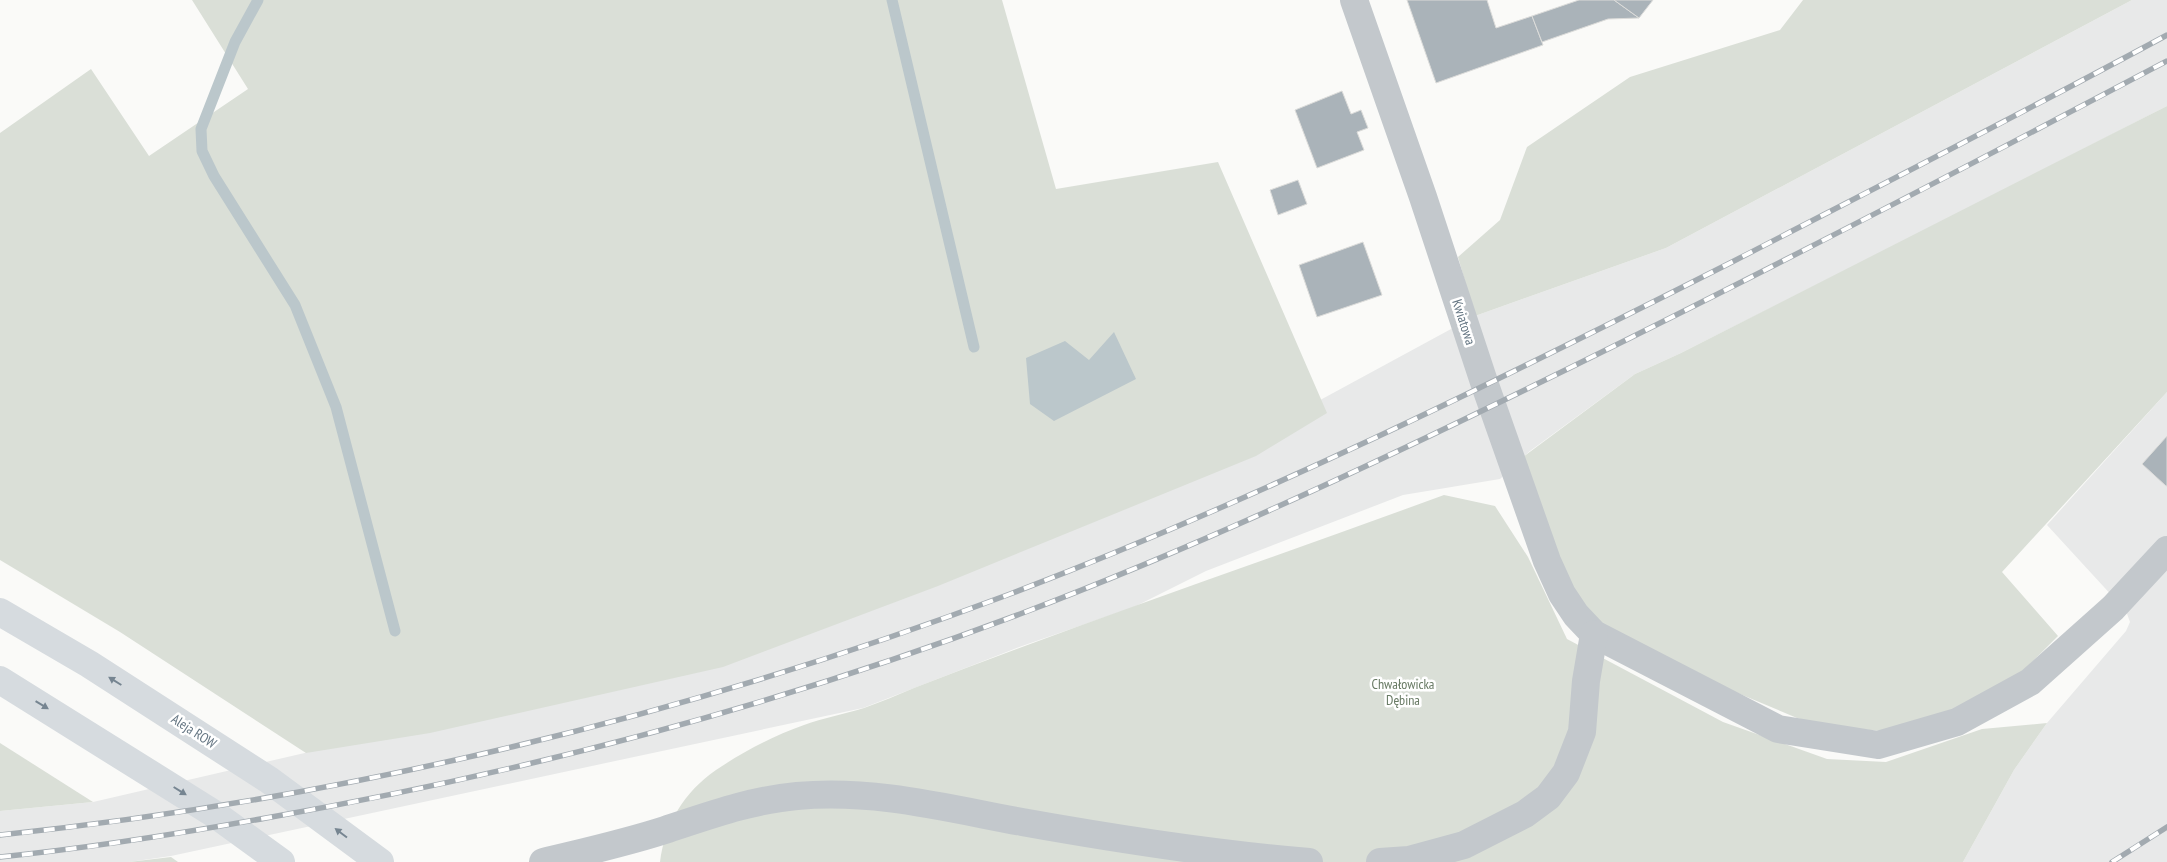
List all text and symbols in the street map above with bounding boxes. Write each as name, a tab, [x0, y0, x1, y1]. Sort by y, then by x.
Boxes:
street label: Kwiatowa	[1448, 297, 1480, 347]
park label: Chwałowicka Dębina	[1372, 675, 1434, 709]
one-way arrow	[109, 677, 122, 686]
one-way arrow	[35, 700, 48, 709]
street label: Aleja ROW	[168, 710, 221, 753]
one-way arrow	[173, 787, 186, 796]
one-way arrow	[335, 827, 348, 838]

